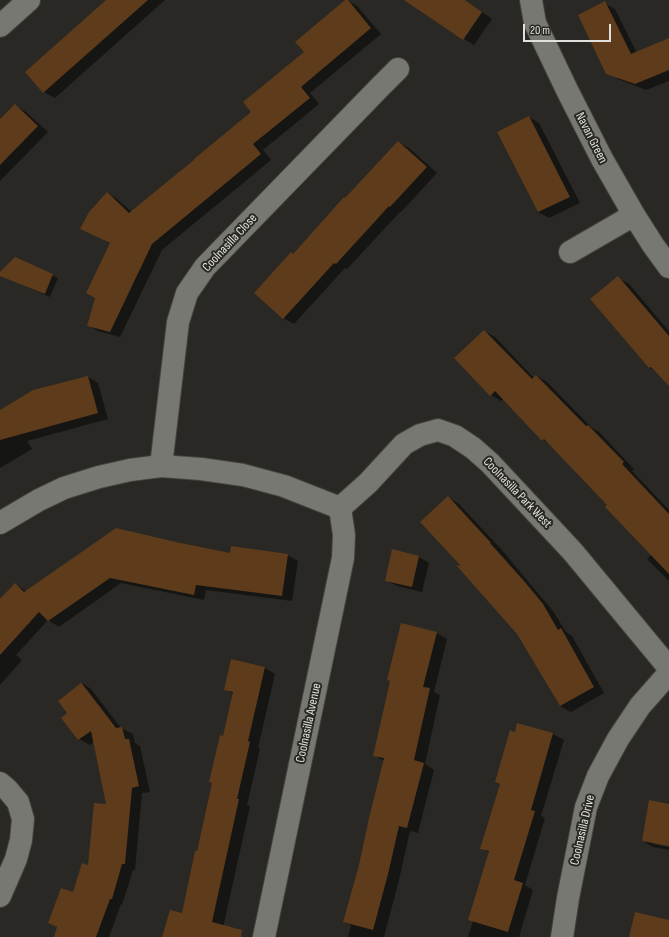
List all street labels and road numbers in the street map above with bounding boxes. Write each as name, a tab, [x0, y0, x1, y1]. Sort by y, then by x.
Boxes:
street label: Navan Green	[572, 110, 610, 166]
street label: Coolnasilla Close	[199, 211, 261, 275]
street label: Coolnasilla Park West	[479, 454, 555, 532]
street label: Coolnasilla Avenue	[293, 682, 325, 764]
street label: Coolnasilla Drive	[567, 793, 599, 867]

